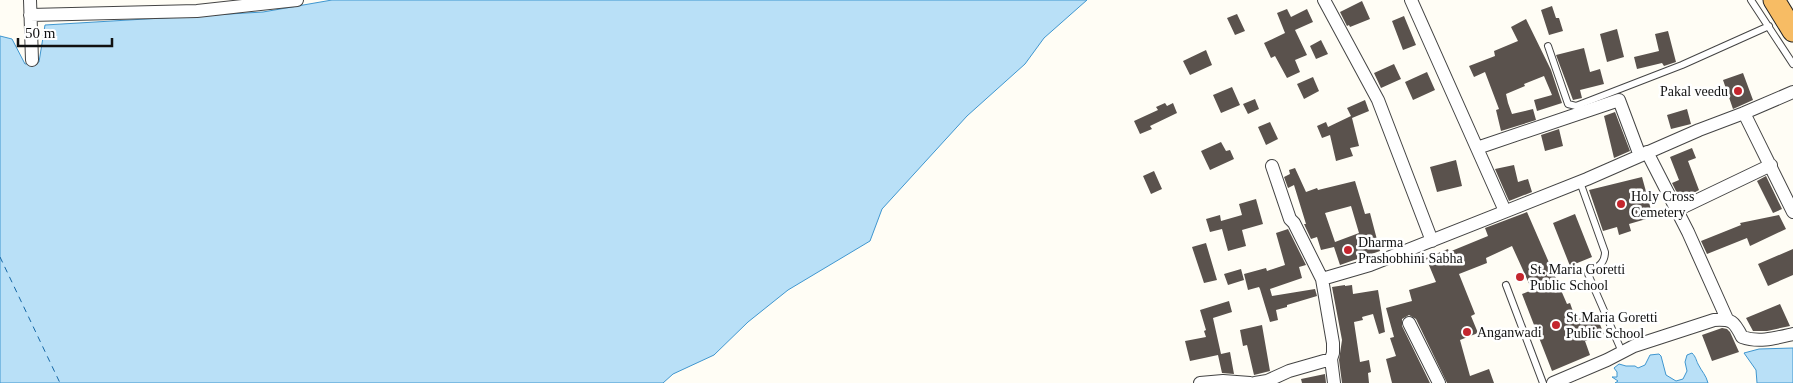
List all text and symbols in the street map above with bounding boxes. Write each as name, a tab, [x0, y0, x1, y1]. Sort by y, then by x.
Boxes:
scale bar	[18, 15, 111, 47]
text: 50 m	[25, 25, 56, 41]
place label: Pakal veedu	[1660, 84, 1728, 99]
marker: Pakal veedu	[1732, 85, 1744, 97]
place label: Holy Cross Cemetery	[1631, 189, 1694, 220]
marker: Holy Cross Cemetery	[1615, 198, 1627, 210]
place label: Dharma Prashobhini Sabha	[1358, 235, 1463, 266]
marker: Dharma Prashobhini Sabha	[1342, 244, 1354, 256]
place label: St. Maria Goretti Public School	[1530, 262, 1625, 293]
marker: St. Maria Goretti Public School	[1514, 271, 1526, 283]
place label: St Maria Goretti Public School	[1566, 310, 1658, 341]
marker: St Maria Goretti Public School	[1550, 319, 1562, 331]
place label: Anganwadi	[1477, 325, 1542, 340]
marker: Anganwadi	[1461, 326, 1473, 338]

